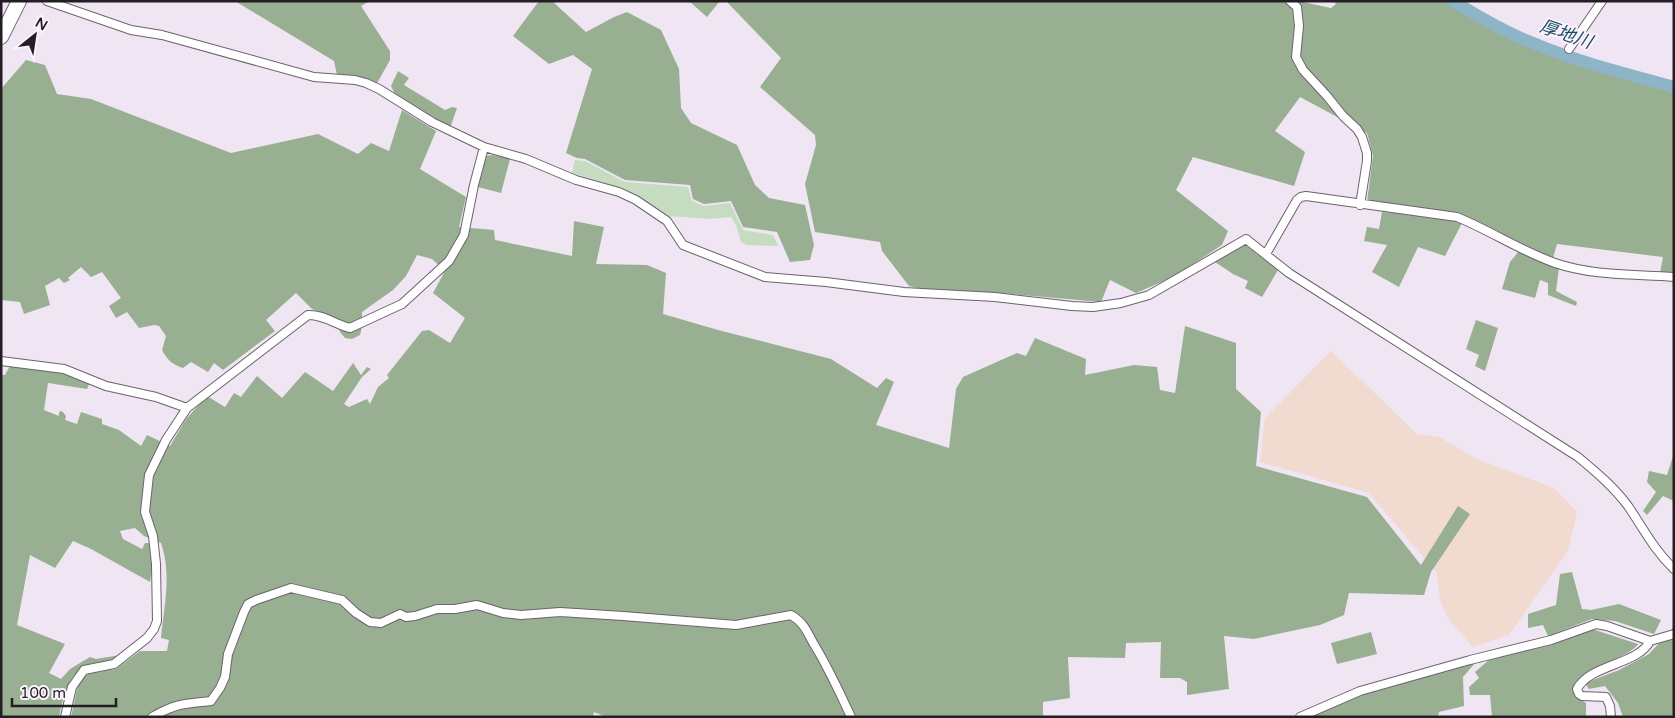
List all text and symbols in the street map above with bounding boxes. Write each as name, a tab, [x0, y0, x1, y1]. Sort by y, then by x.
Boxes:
north arrow	[10, 10, 60, 60]
text: N	[32, 14, 50, 34]
water label: 厚地川	[1537, 15, 1597, 54]
scale bar	[12, 676, 116, 708]
text: 100 m	[20, 684, 66, 702]

